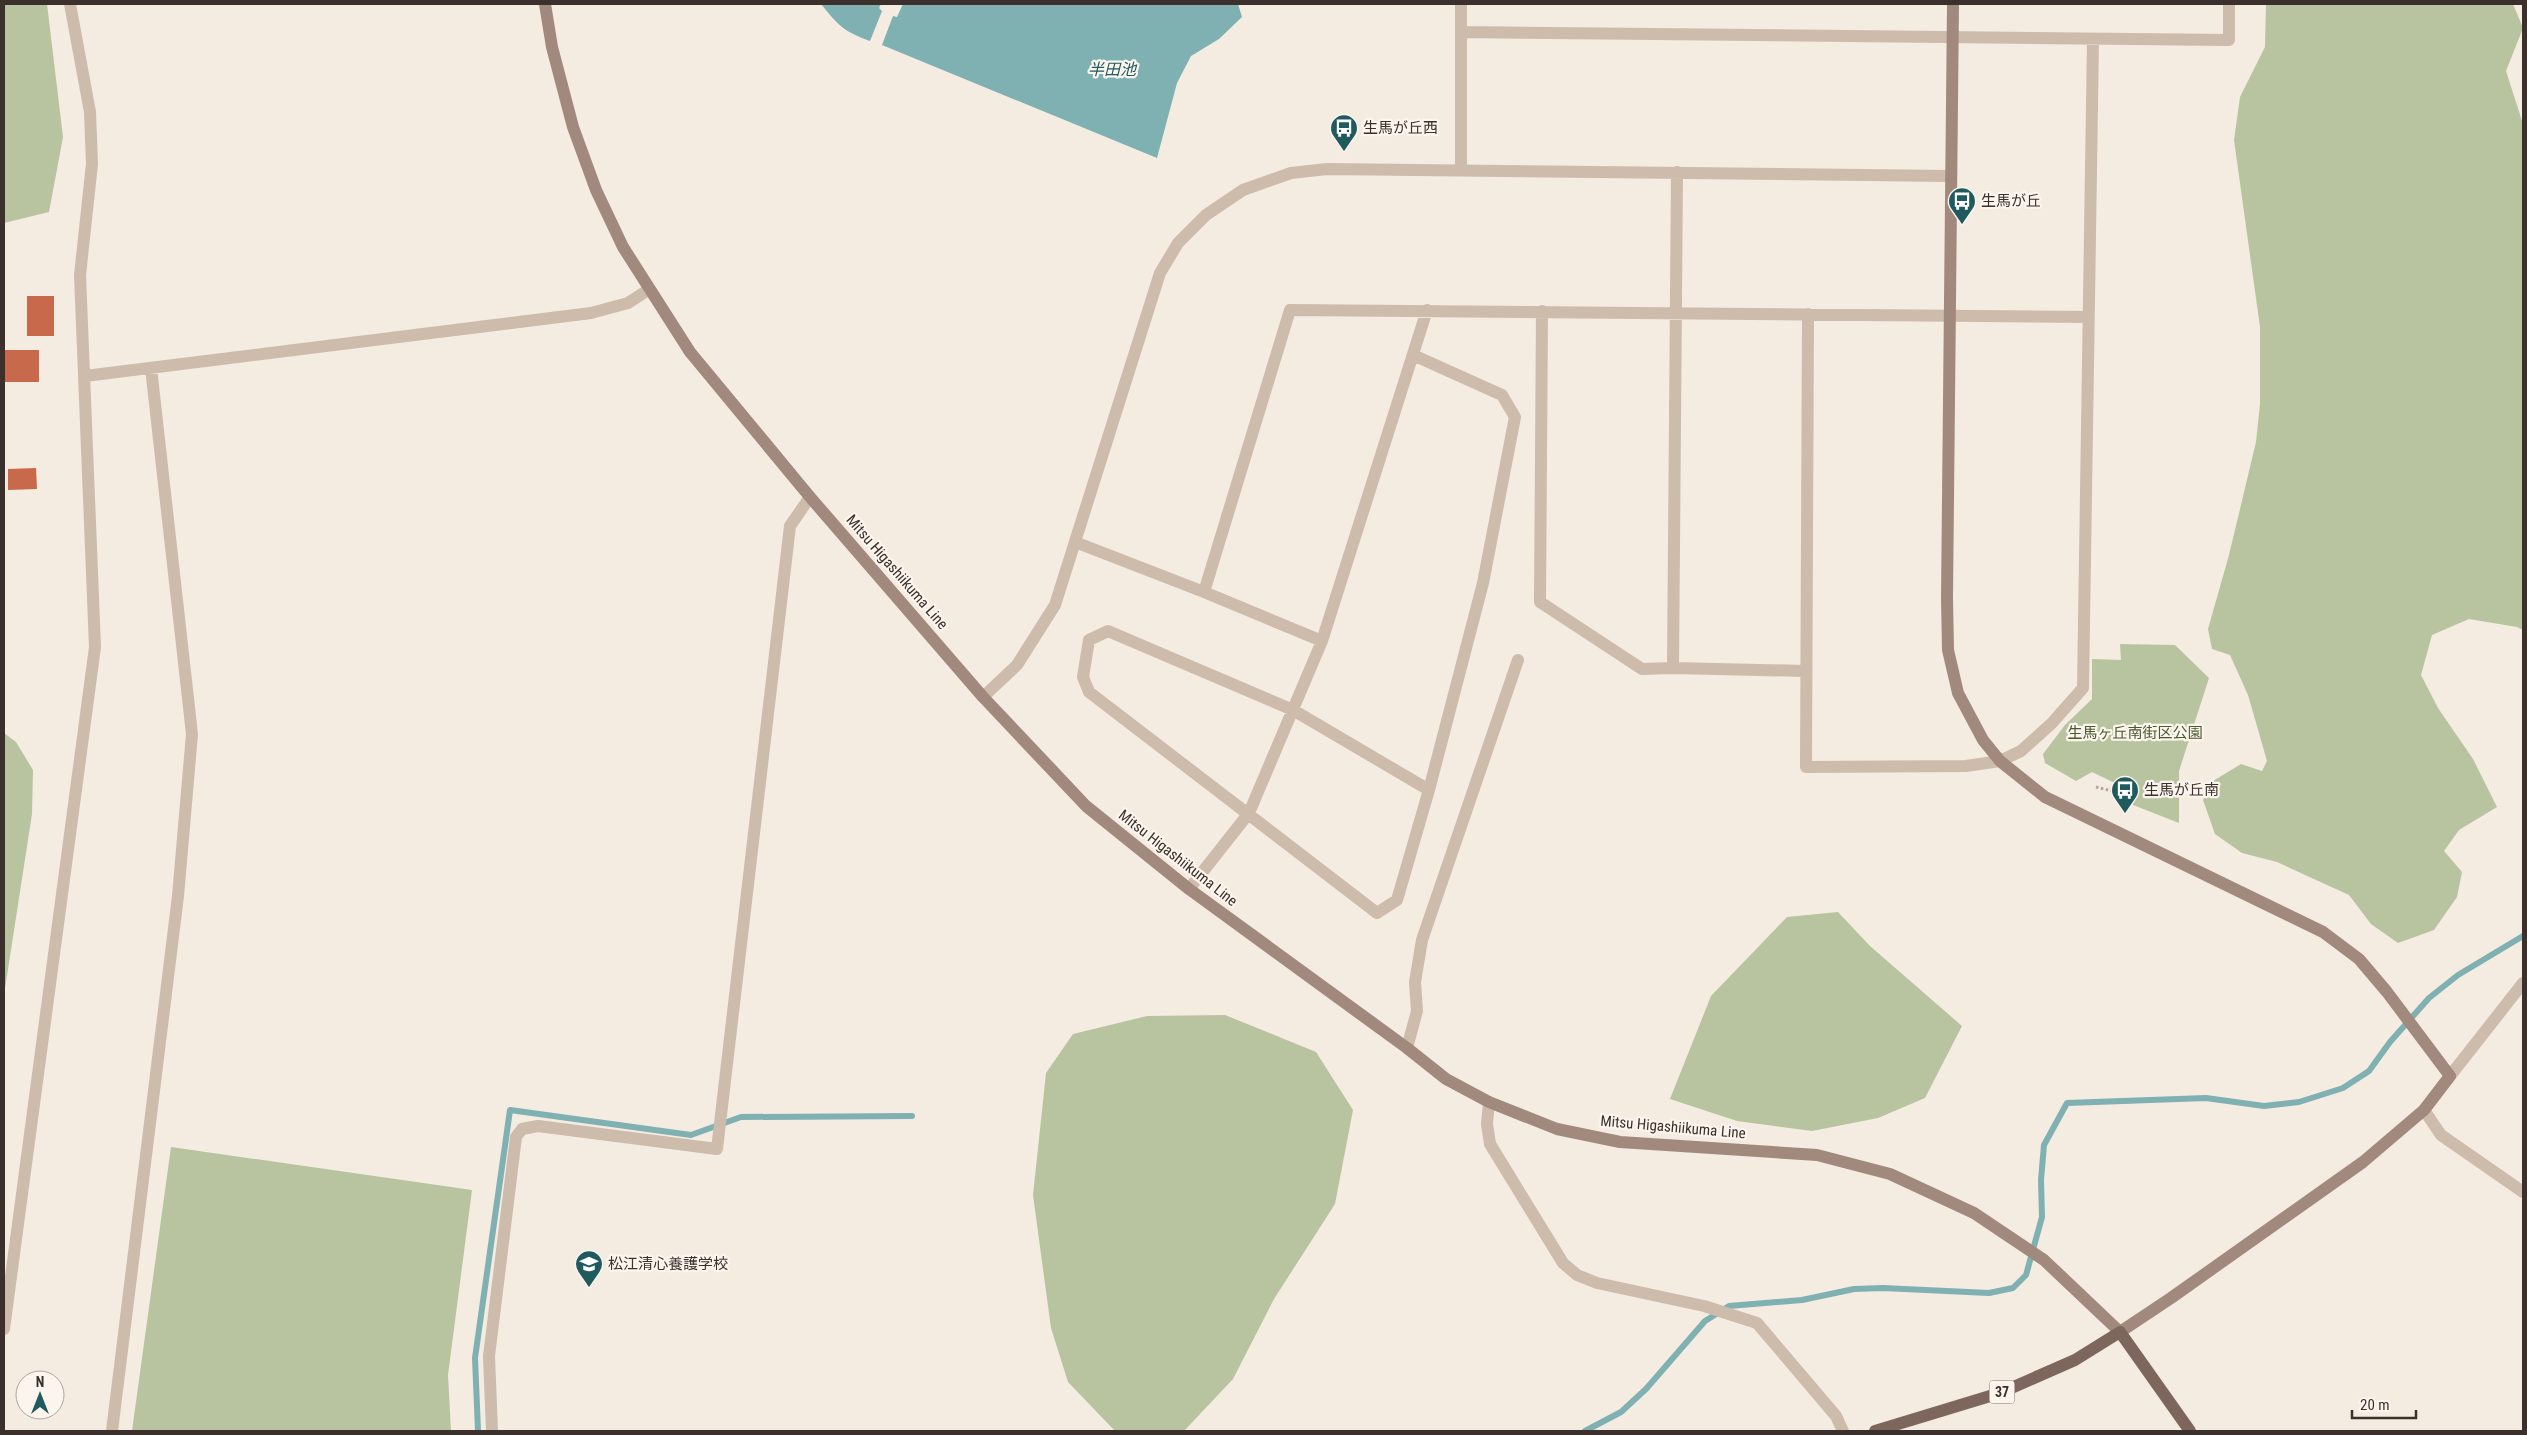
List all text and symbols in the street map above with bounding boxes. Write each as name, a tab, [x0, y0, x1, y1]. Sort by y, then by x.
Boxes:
water label: 半田池	[1088, 60, 1138, 79]
bus stop icon: 生馬が丘西	[1329, 113, 1359, 152]
place label: 生馬が丘西	[1363, 119, 1438, 137]
bus stop icon: 生馬が丘	[1947, 186, 1977, 225]
place label: 生馬が丘	[1981, 192, 2041, 210]
street label: Mitsu Higashiikuma Line	[842, 511, 952, 633]
park label: 生馬ヶ丘南街区公園	[2067, 724, 2203, 742]
bus stop icon: 生馬が丘南	[2110, 775, 2140, 814]
place label: 生馬が丘南	[2144, 781, 2219, 799]
street label: Mitsu Higashiikuma Line	[1115, 806, 1241, 910]
street label: Mitsu Higashiikuma Line	[1600, 1112, 1746, 1142]
school or university icon: 松江清心養護学校	[574, 1249, 604, 1288]
place label: 松江清心養護学校	[608, 1255, 728, 1273]
north arrow	[15, 1370, 65, 1420]
text: N	[36, 1374, 44, 1390]
road number: 37	[1990, 1380, 2014, 1404]
scale bar	[2352, 1388, 2416, 1420]
text: 20 m	[2360, 1396, 2390, 1414]

